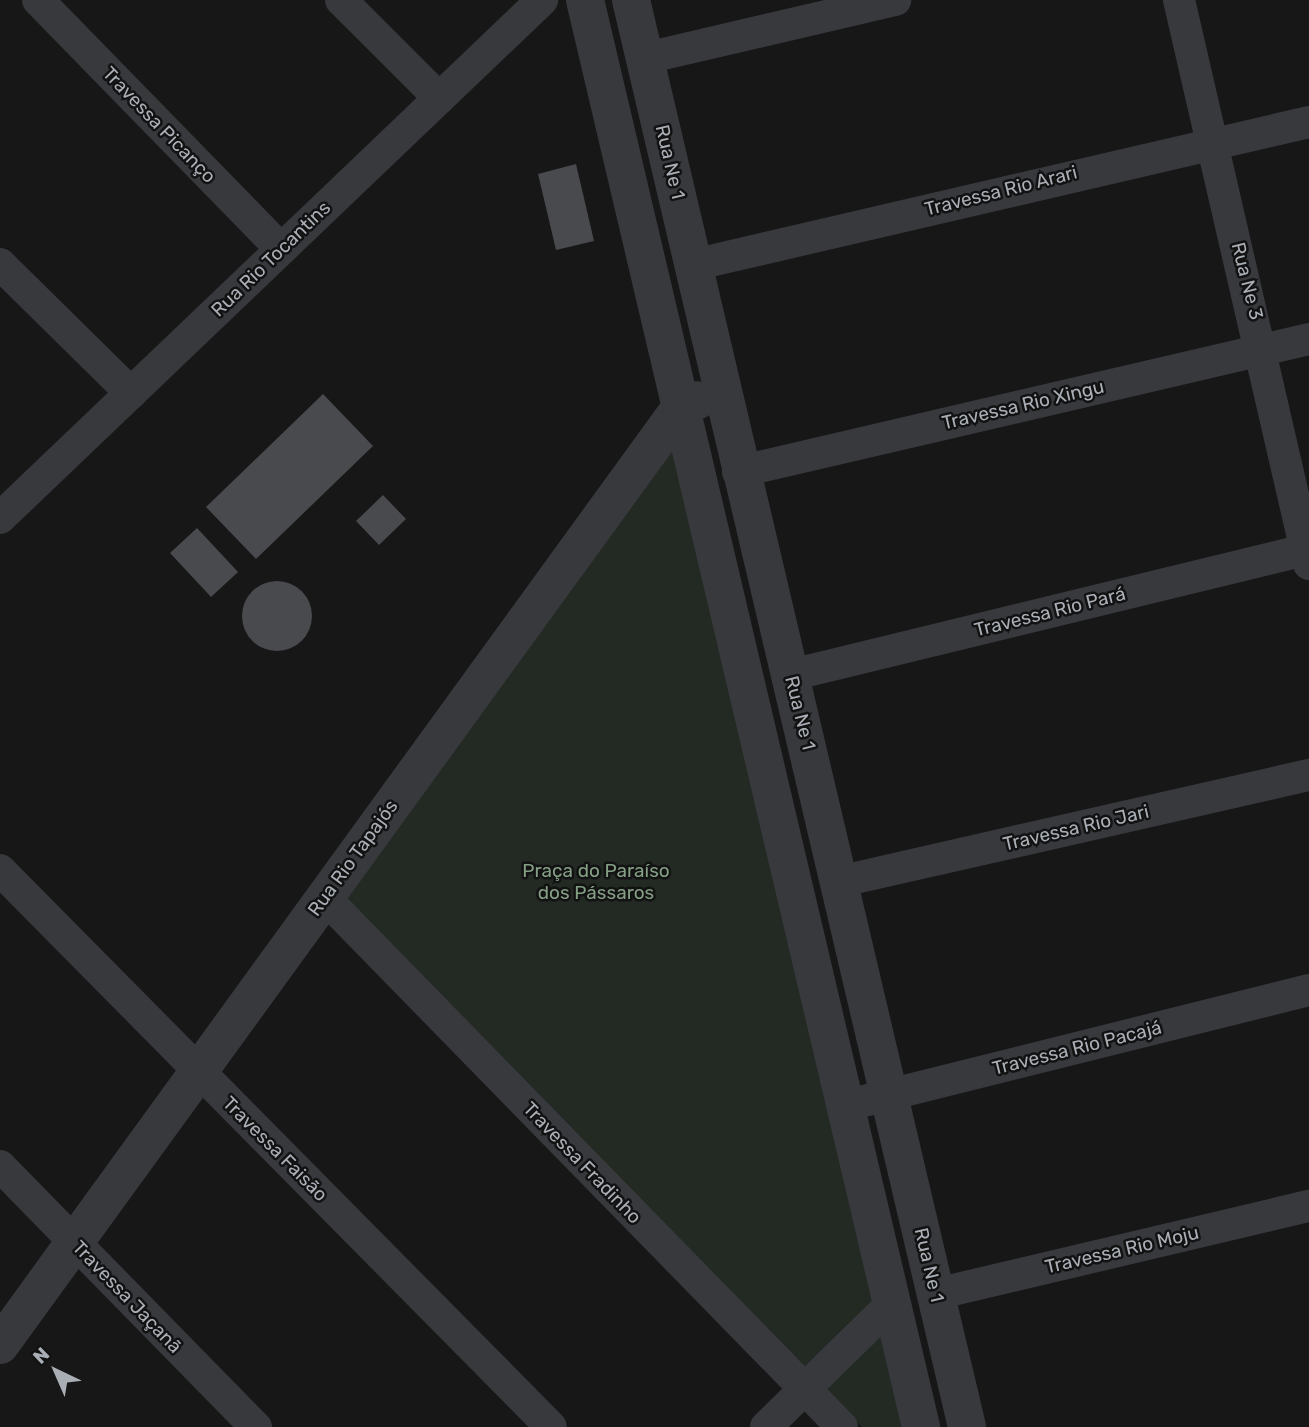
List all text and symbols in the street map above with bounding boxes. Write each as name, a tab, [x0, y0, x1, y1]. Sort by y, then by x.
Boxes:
street label: Travessa Picanço	[98, 62, 220, 188]
street label: Rua Ne 1	[650, 123, 690, 201]
street label: Travessa Rio Arari	[922, 161, 1080, 221]
street label: Rua Rio Tocantins	[207, 196, 335, 322]
street label: Rua Ne 3	[1226, 240, 1268, 322]
street label: Travessa Rio Xingu	[940, 375, 1106, 435]
street label: Travessa Rio Pará	[972, 582, 1128, 642]
street label: Rua Ne 1	[780, 674, 820, 752]
street label: Rua Rio Tapajós	[303, 795, 403, 921]
street label: Travessa Rio Jari	[1001, 800, 1151, 856]
park label: Praça do Paraíso dos Pássaros	[522, 860, 670, 904]
street label: Travessa Rio Pacajá	[990, 1016, 1164, 1080]
street label: Travessa Faisão	[218, 1092, 332, 1206]
street label: Travessa Fradinho	[518, 1097, 646, 1229]
street label: Travessa Rio Moju	[1043, 1221, 1201, 1279]
street label: Rua Ne 1	[909, 1226, 949, 1304]
street label: Travessa Jaçanã	[68, 1236, 186, 1358]
north arrow	[21, 1336, 91, 1406]
text: N	[28, 1343, 54, 1369]

